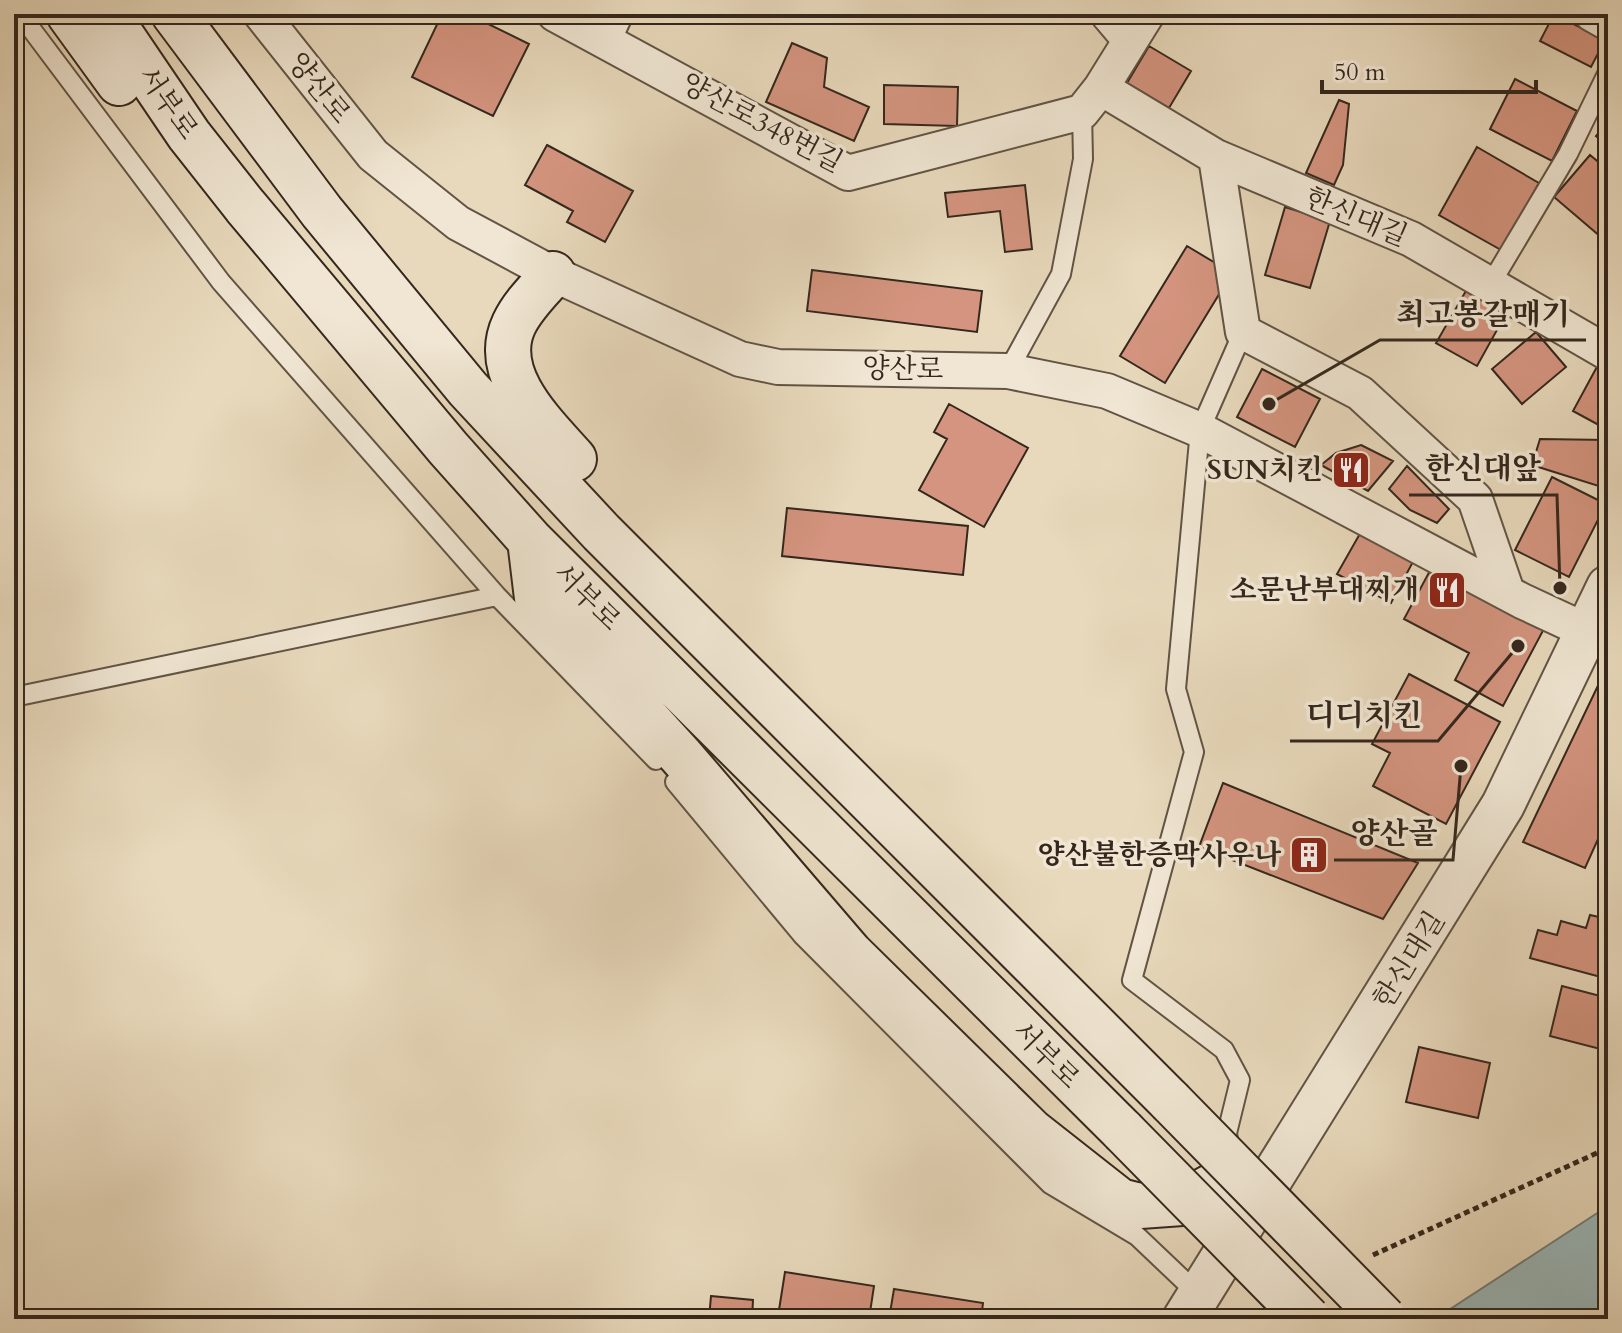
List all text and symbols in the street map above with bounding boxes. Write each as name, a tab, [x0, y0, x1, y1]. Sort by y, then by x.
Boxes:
scale bar	[1322, 44, 1536, 94]
street label: 양산로	[279, 45, 359, 131]
text: 50 m	[1334, 56, 1386, 89]
street label: 서부로	[129, 59, 207, 147]
street label: 양산로348번길	[674, 64, 850, 182]
street label: 한신대길	[1299, 178, 1413, 256]
callout: 최고봉갈매기	[1380, 286, 1586, 340]
text: 최고봉갈매기	[1396, 294, 1570, 335]
street label: 양산로	[862, 349, 944, 389]
callout: 한신대앞	[1409, 441, 1557, 495]
text: 한신대앞	[1425, 448, 1541, 489]
restaurant icon: SUN치킨	[1330, 449, 1372, 491]
place label: SUN치킨	[1207, 451, 1323, 489]
street label: 서부로	[545, 555, 629, 639]
restaurant icon: 소문난부대찌개	[1426, 569, 1468, 611]
place label: 소문난부대찌개	[1230, 571, 1419, 609]
callout: 디디치킨	[1290, 687, 1438, 741]
text: 디디치킨	[1306, 695, 1422, 736]
callout: 양산골	[1334, 806, 1453, 860]
text: 양산골	[1351, 813, 1437, 854]
building icon: 양산불한증막사우나	[1288, 834, 1330, 876]
place label: 양산불한증막사우나	[1038, 836, 1282, 874]
street label: 한신대길	[1364, 904, 1454, 1016]
street label: 서부로	[1004, 1013, 1088, 1097]

